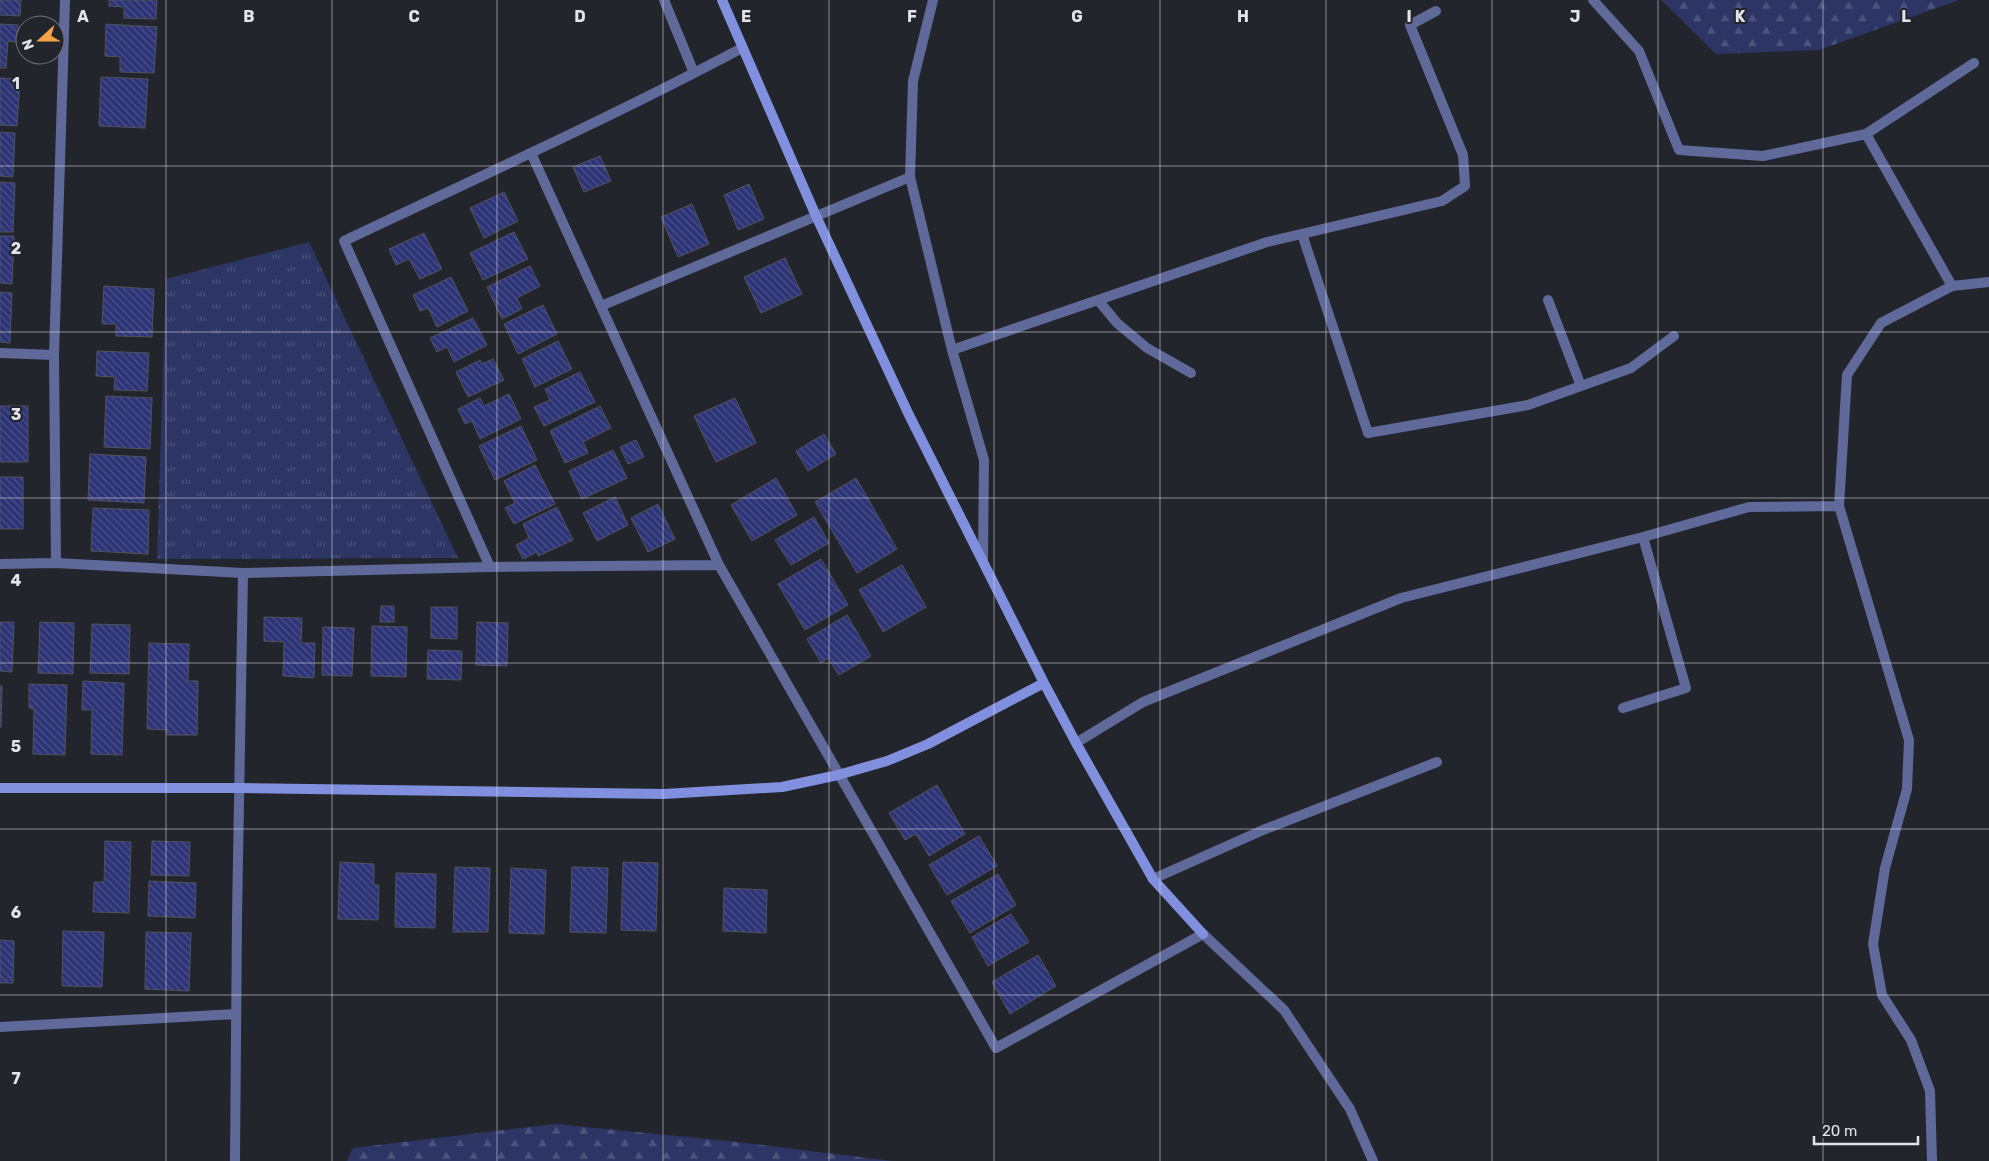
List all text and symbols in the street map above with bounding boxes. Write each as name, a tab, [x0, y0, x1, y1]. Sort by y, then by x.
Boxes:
text: A	[77, 7, 89, 26]
text: B	[243, 7, 255, 26]
text: C	[408, 7, 420, 26]
text: D	[574, 7, 586, 26]
text: E	[741, 7, 751, 26]
text: F	[907, 7, 917, 26]
text: G	[1071, 7, 1083, 26]
text: H	[1237, 7, 1249, 26]
text: I	[1406, 7, 1412, 26]
text: J	[1570, 7, 1580, 26]
text: K	[1735, 7, 1746, 26]
text: L	[1901, 7, 1911, 26]
north arrow	[15, 15, 65, 65]
text: N	[19, 37, 38, 52]
text: 1	[12, 74, 20, 93]
text: 2	[11, 239, 21, 258]
text: 3	[11, 405, 21, 424]
text: 4	[11, 571, 22, 590]
text: 5	[11, 737, 21, 756]
text: 6	[11, 903, 21, 922]
text: 7	[11, 1069, 21, 1088]
scale bar	[1814, 1114, 1918, 1146]
text: 20 m	[1822, 1122, 1857, 1140]

